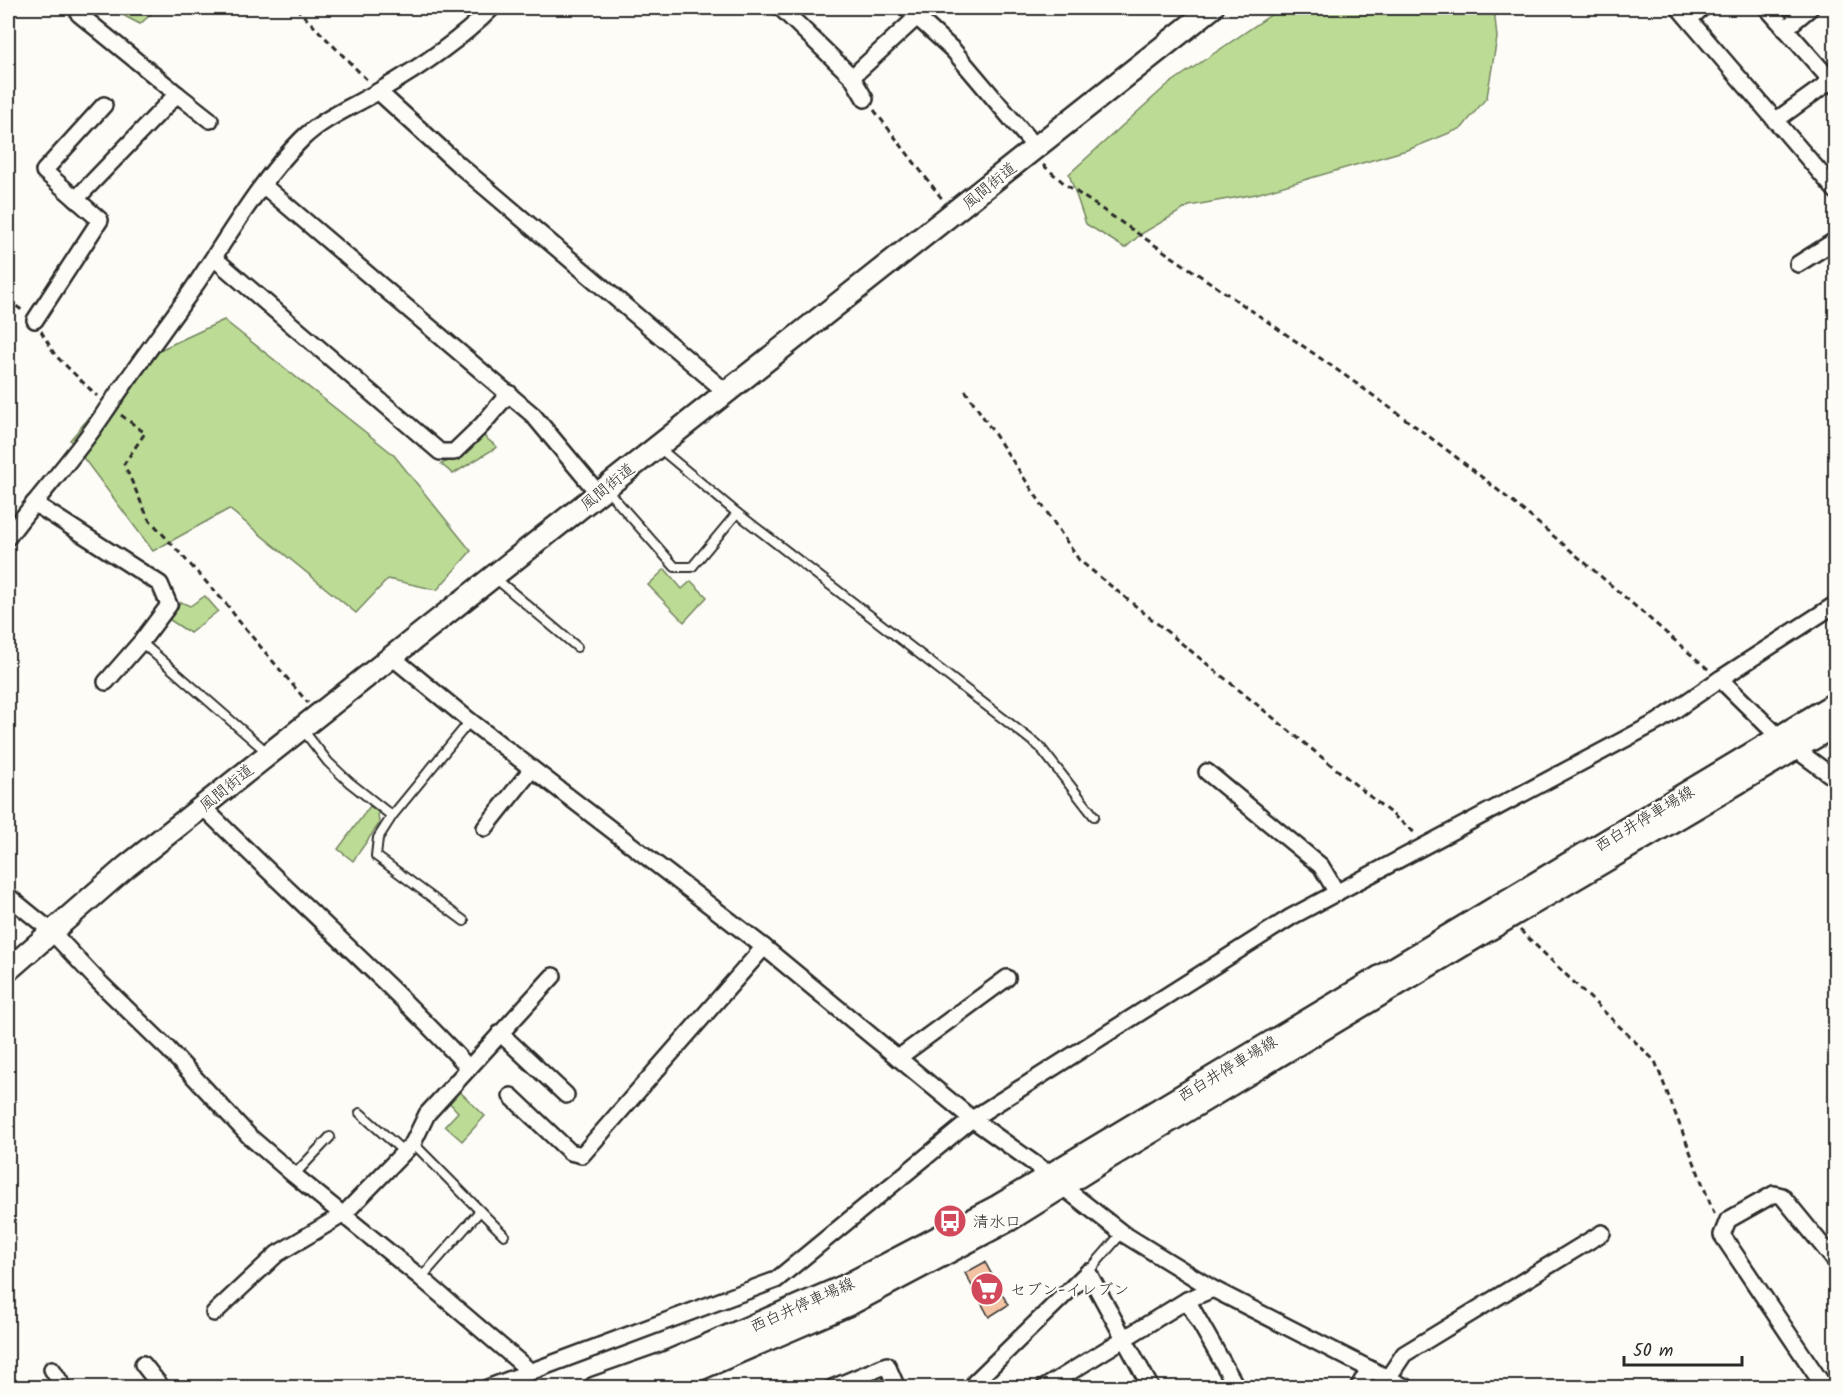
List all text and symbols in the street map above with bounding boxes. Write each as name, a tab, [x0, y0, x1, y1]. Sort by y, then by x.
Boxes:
street label: 風間街道	[957, 156, 1023, 216]
street label: 風間街道	[575, 457, 641, 517]
street label: 風間街道	[194, 758, 260, 818]
street label: 西白井停車場線	[1590, 780, 1699, 859]
street label: 西白井停車場線	[1173, 1030, 1282, 1109]
bus stop icon: 清水口	[932, 1203, 968, 1239]
place label: 清水口	[973, 1210, 1021, 1235]
street label: 西白井停車場線	[746, 1271, 859, 1340]
supermarket icon: セブン-イレブン	[969, 1271, 1005, 1307]
place label: セブン-イレブン	[1010, 1278, 1129, 1303]
scale bar	[1624, 1329, 1742, 1367]
text: 50 m	[1633, 1337, 1673, 1366]

